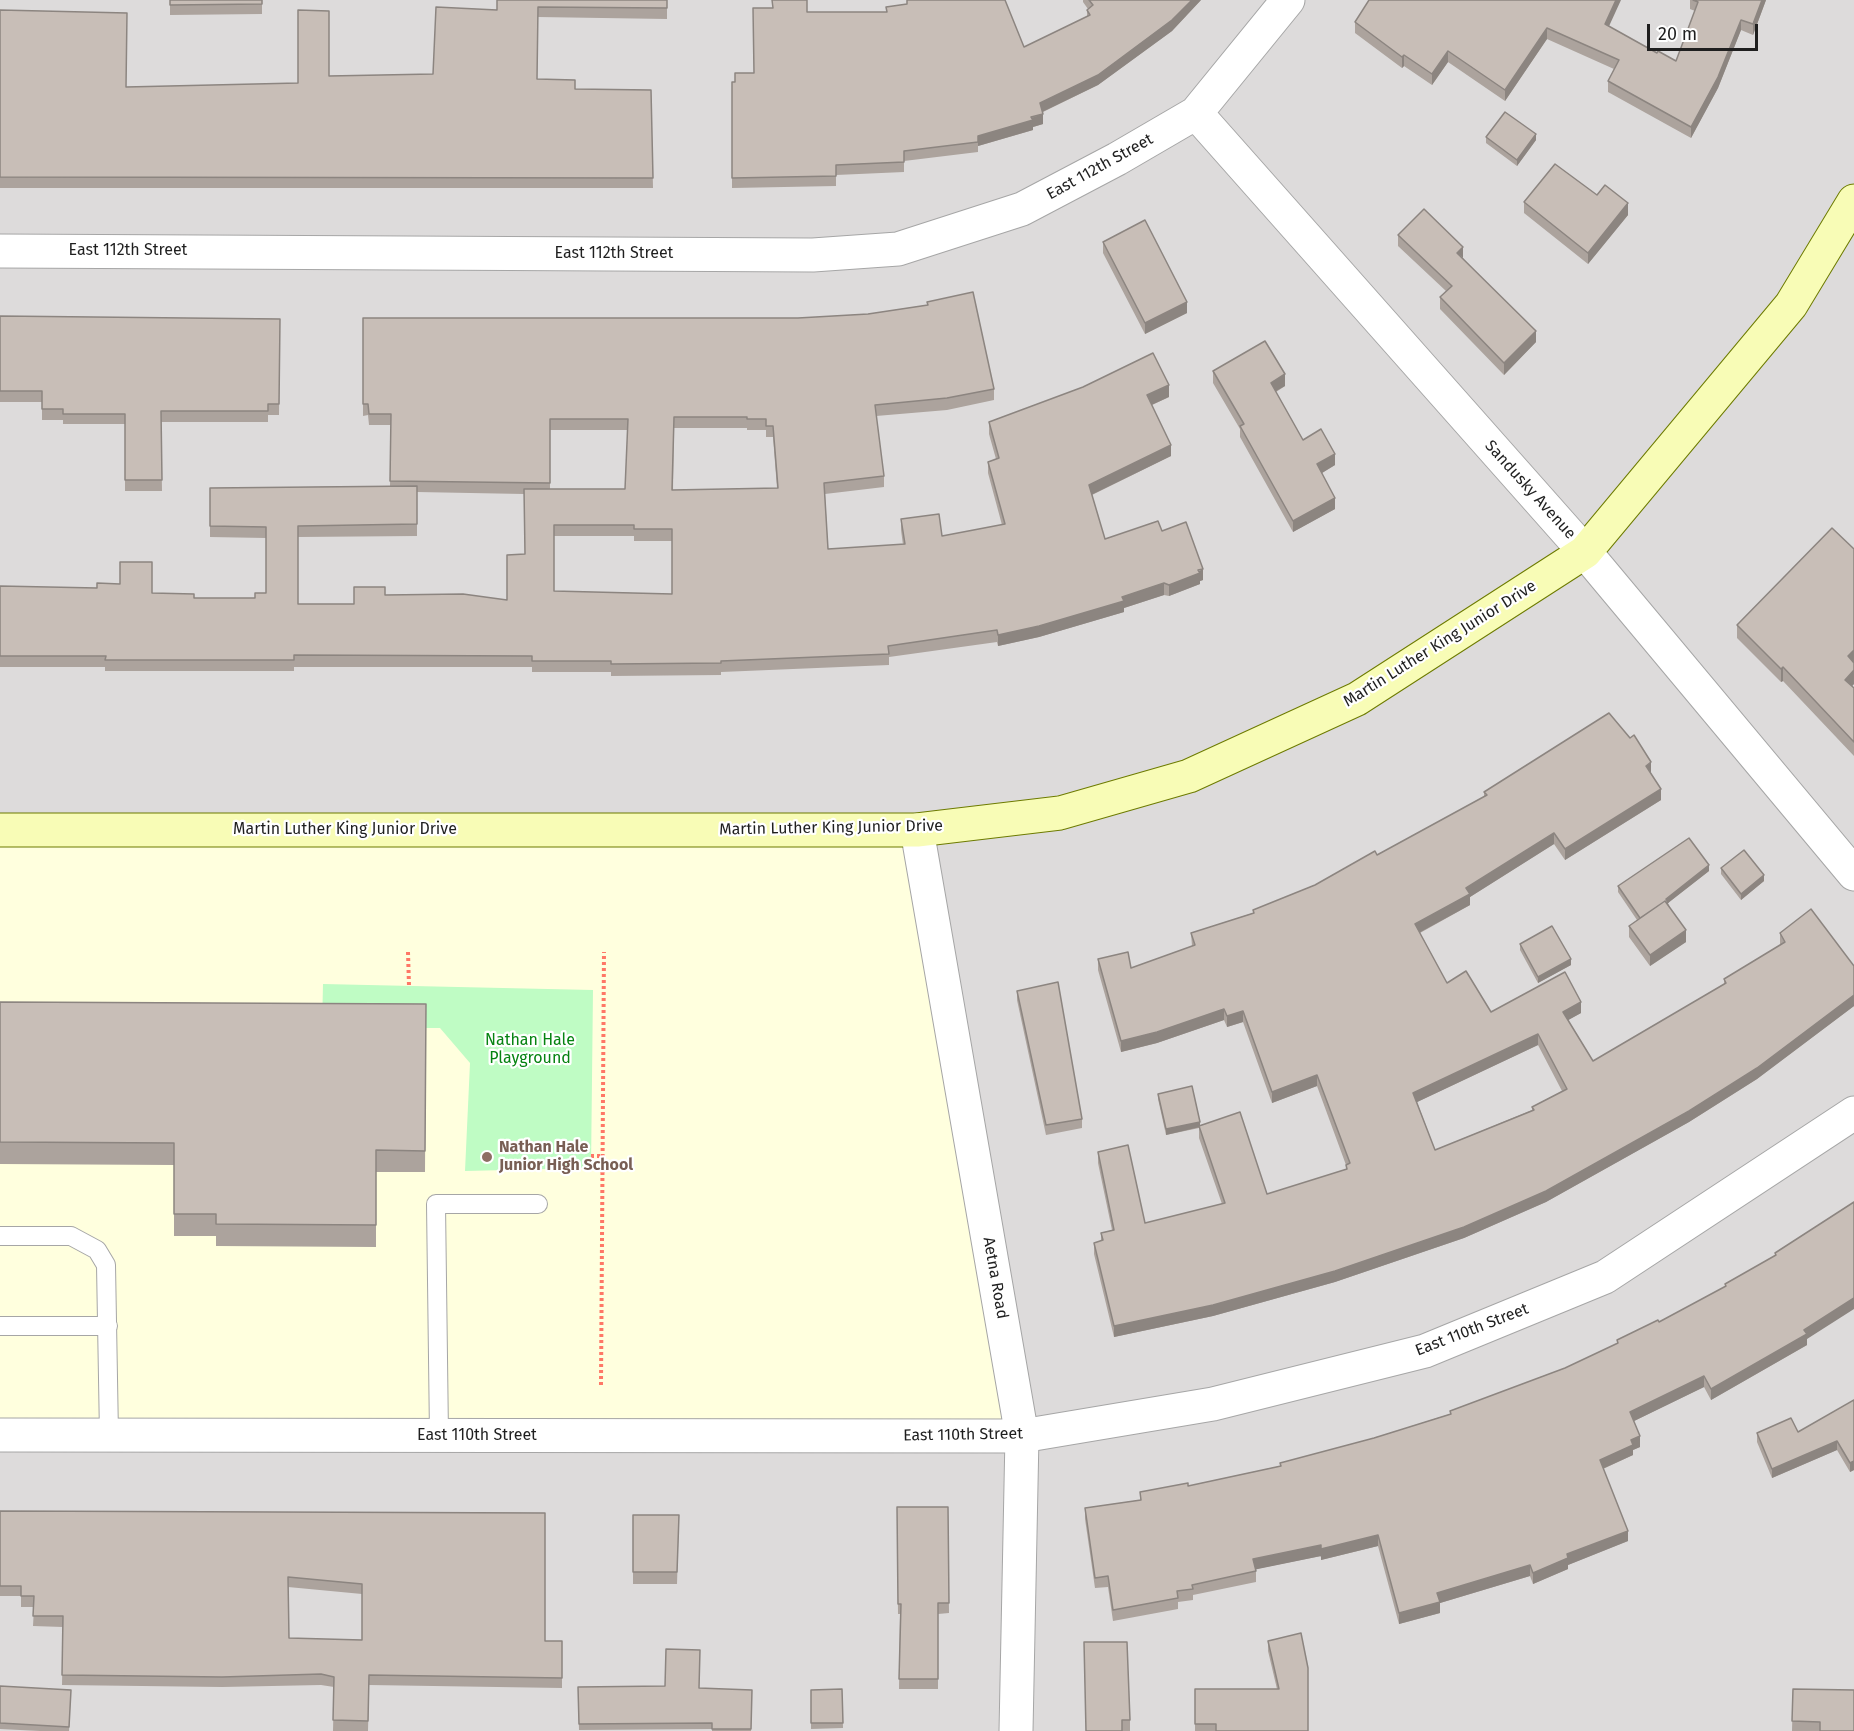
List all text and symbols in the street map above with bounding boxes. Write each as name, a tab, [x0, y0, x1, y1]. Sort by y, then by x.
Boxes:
scale bar	[1650, 12, 1761, 50]
text: 20 m	[1658, 23, 1697, 45]
street label: East 112th Street	[1043, 130, 1157, 204]
street label: East 112th Street	[69, 241, 187, 261]
street label: East 112th Street	[555, 244, 673, 264]
street label: Sandusky Avenue	[1481, 437, 1579, 543]
street label: Martin Luther King Junior Drive	[1340, 577, 1540, 711]
street label: Martin Luther King Junior Drive	[719, 816, 943, 840]
street label: Martin Luther King Junior Drive	[233, 820, 457, 840]
park label: Nathan Hale Playground	[485, 1031, 575, 1069]
place label: Nathan Hale Junior High School	[499, 1138, 633, 1176]
marker: Nathan Hale Junior High School	[480, 1150, 494, 1164]
street label: Aetna Road	[978, 1236, 1012, 1320]
street label: East 110th Street	[1413, 1300, 1531, 1360]
street label: East 110th Street	[903, 1424, 1023, 1446]
street label: East 110th Street	[417, 1426, 537, 1446]

